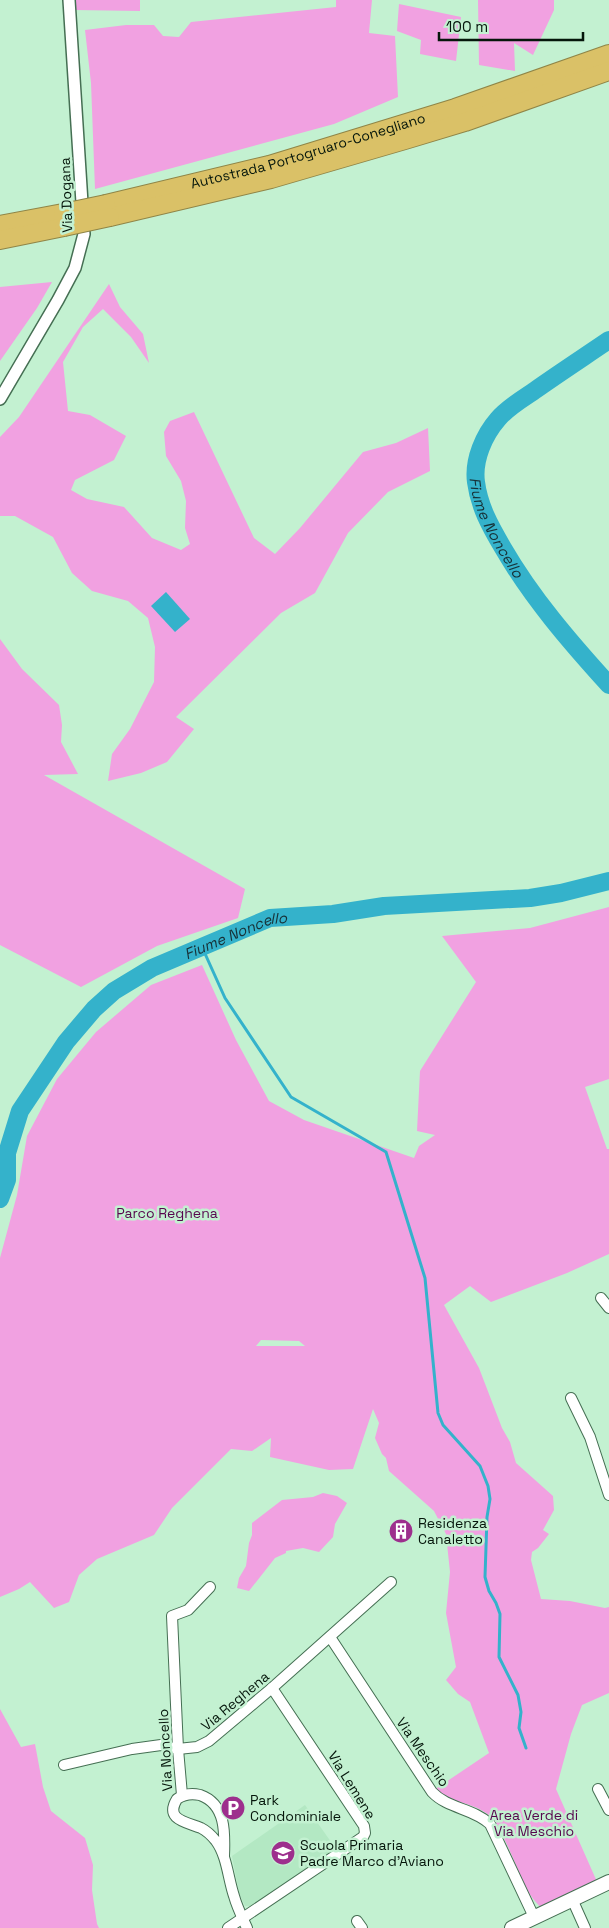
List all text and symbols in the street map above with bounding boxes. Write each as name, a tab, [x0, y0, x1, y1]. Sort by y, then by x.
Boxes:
scale bar	[439, 10, 583, 42]
text: 100 m	[446, 17, 488, 36]
street label: Autostrada Portogruaro-Conegliano	[189, 109, 428, 192]
street label: Via Dogana	[56, 157, 76, 233]
water label: Fiume Noncello	[466, 476, 529, 582]
water label: Fiume Noncello	[181, 907, 288, 963]
park label: Parco Reghena	[116, 1204, 218, 1222]
place label: Residenza Canaletto	[418, 1514, 487, 1548]
building icon: Residenza Canaletto	[388, 1518, 414, 1544]
street label: Via Reghena	[197, 1667, 273, 1735]
street label: Via Noncello	[154, 1708, 176, 1792]
street label: Via Meschio	[393, 1714, 453, 1790]
street label: Via Lemene	[324, 1748, 380, 1822]
place label: Park Condominiale	[250, 1791, 341, 1825]
parking icon: Park Condominiale	[220, 1795, 246, 1821]
park label: Area Verde di Via Meschio	[490, 1806, 578, 1840]
place label: Scuola Primaria Padre Marco d'Aviano	[300, 1836, 444, 1870]
school or university icon: Scuola Primaria Padre Marco d'Aviano	[270, 1840, 296, 1866]

